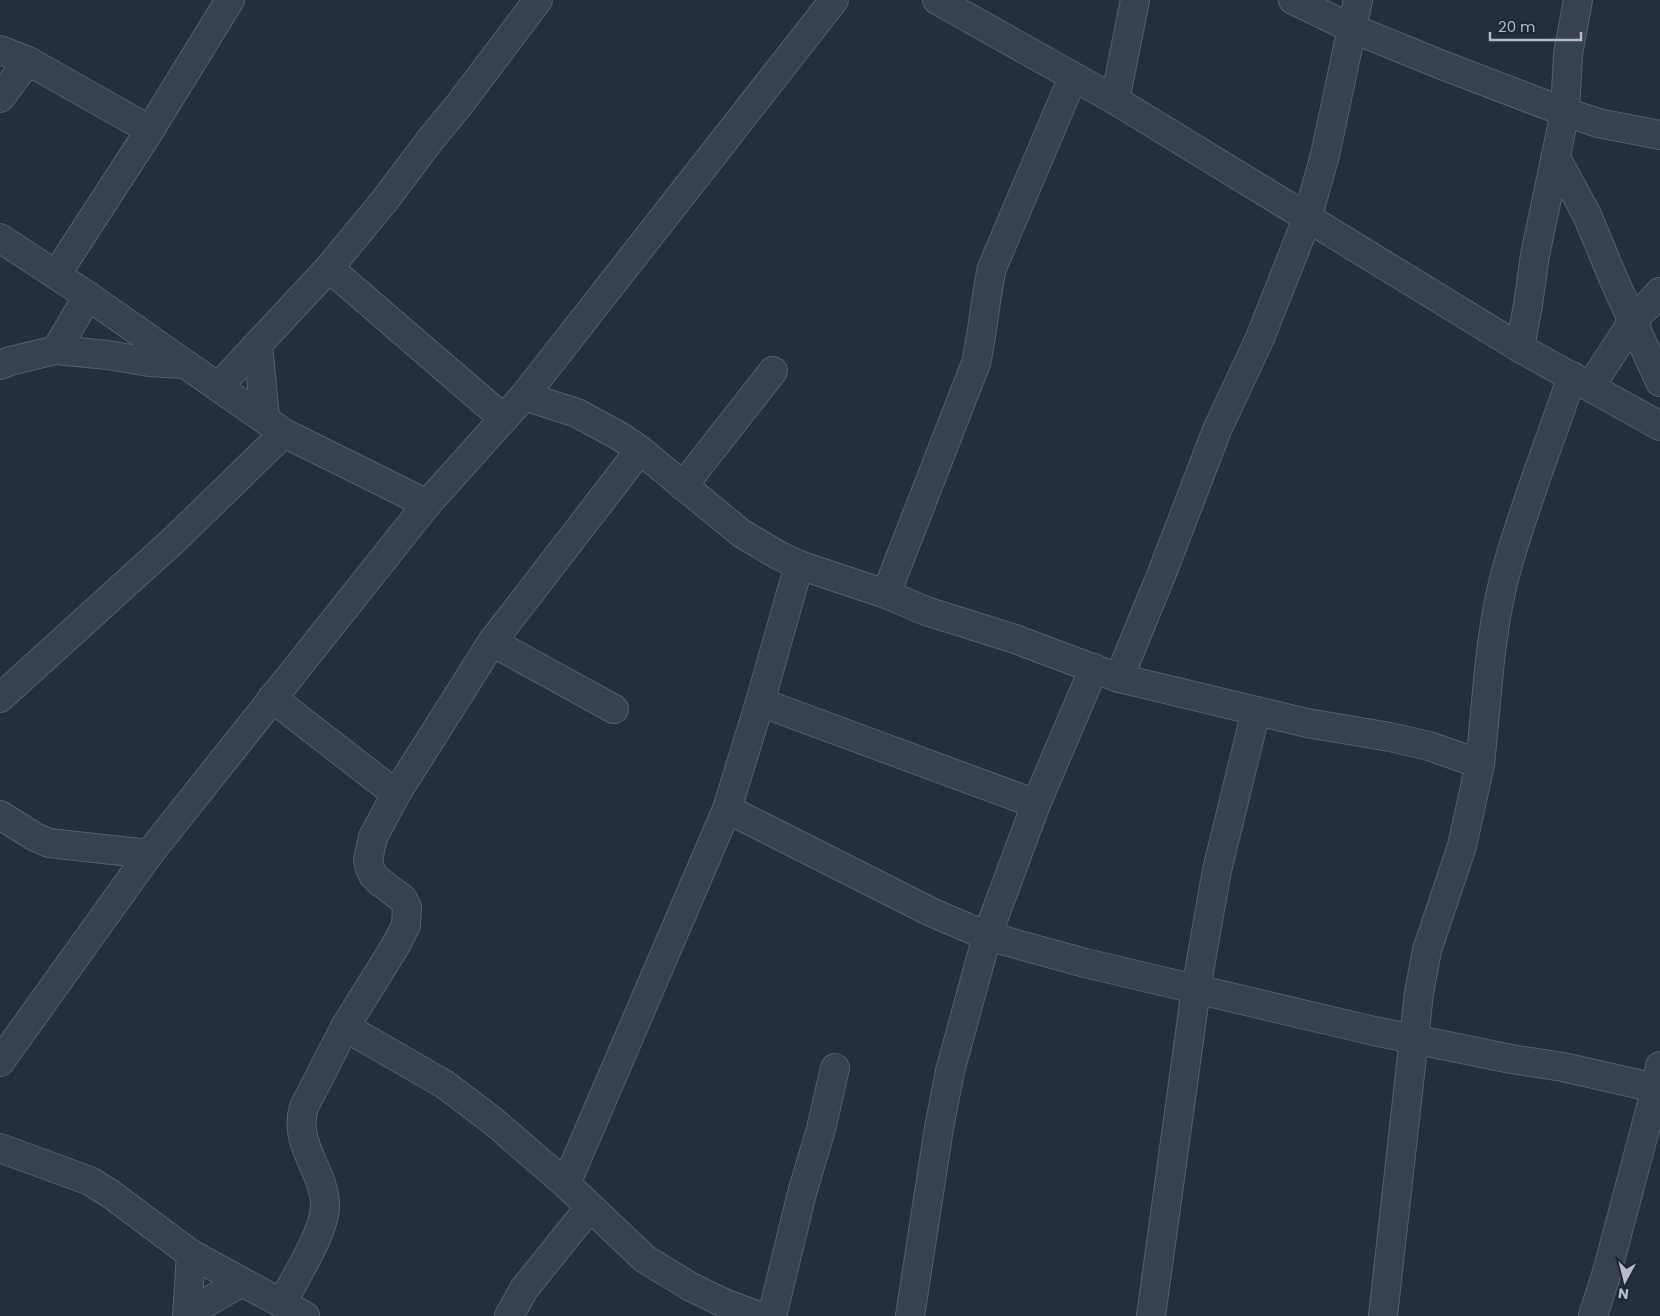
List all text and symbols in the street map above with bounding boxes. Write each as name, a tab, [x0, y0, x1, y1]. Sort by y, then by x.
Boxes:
scale bar	[1490, 10, 1581, 42]
text: 20 m	[1498, 16, 1536, 37]
north arrow	[1600, 1256, 1650, 1306]
text: N	[1617, 1283, 1630, 1304]

